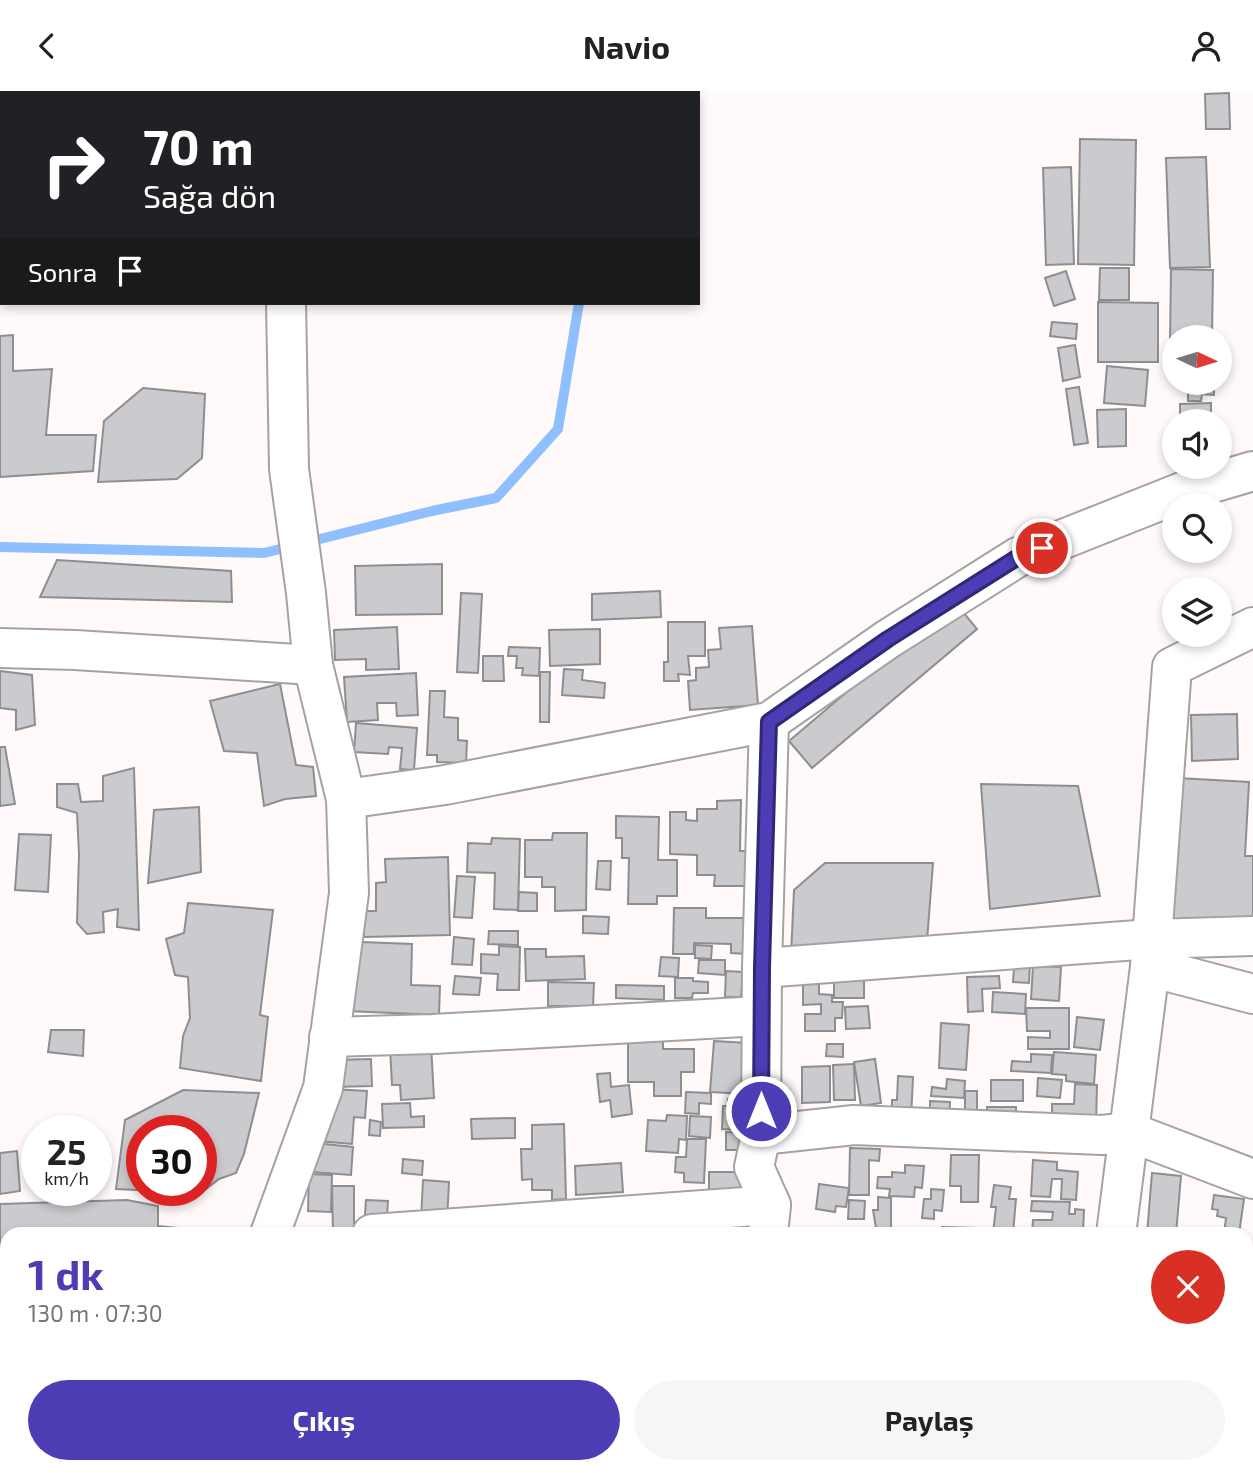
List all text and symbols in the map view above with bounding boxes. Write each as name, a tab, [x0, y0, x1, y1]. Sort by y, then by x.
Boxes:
icon: back	[28, 27, 66, 65]
text: Navio	[583, 27, 670, 65]
icon: person	[1187, 27, 1225, 65]
text: 70 m	[143, 116, 254, 175]
icon: right	[28, 119, 119, 210]
text: Sağa dön	[143, 176, 276, 214]
icon: arrive	[111, 252, 149, 290]
text: Sonra	[28, 256, 97, 287]
north arrow	[1162, 325, 1232, 395]
map controls	[1162, 325, 1232, 647]
button: sound	[1162, 409, 1232, 479]
button: search	[1162, 493, 1232, 563]
pin	[1012, 518, 1072, 578]
icon: arrive	[1023, 529, 1061, 567]
button: layers	[1162, 577, 1232, 647]
position arrow	[724, 1074, 798, 1148]
speed limit sign: 30	[126, 1115, 217, 1206]
text: 25	[47, 1130, 86, 1172]
text: km/h	[44, 1167, 89, 1189]
text: 1 dk	[28, 1248, 104, 1298]
button: close	[1151, 1250, 1225, 1324]
text: 130 m · 07:30	[28, 1299, 163, 1327]
button: Çıkış	[28, 1380, 620, 1460]
button: Paylaş	[634, 1380, 1225, 1460]

